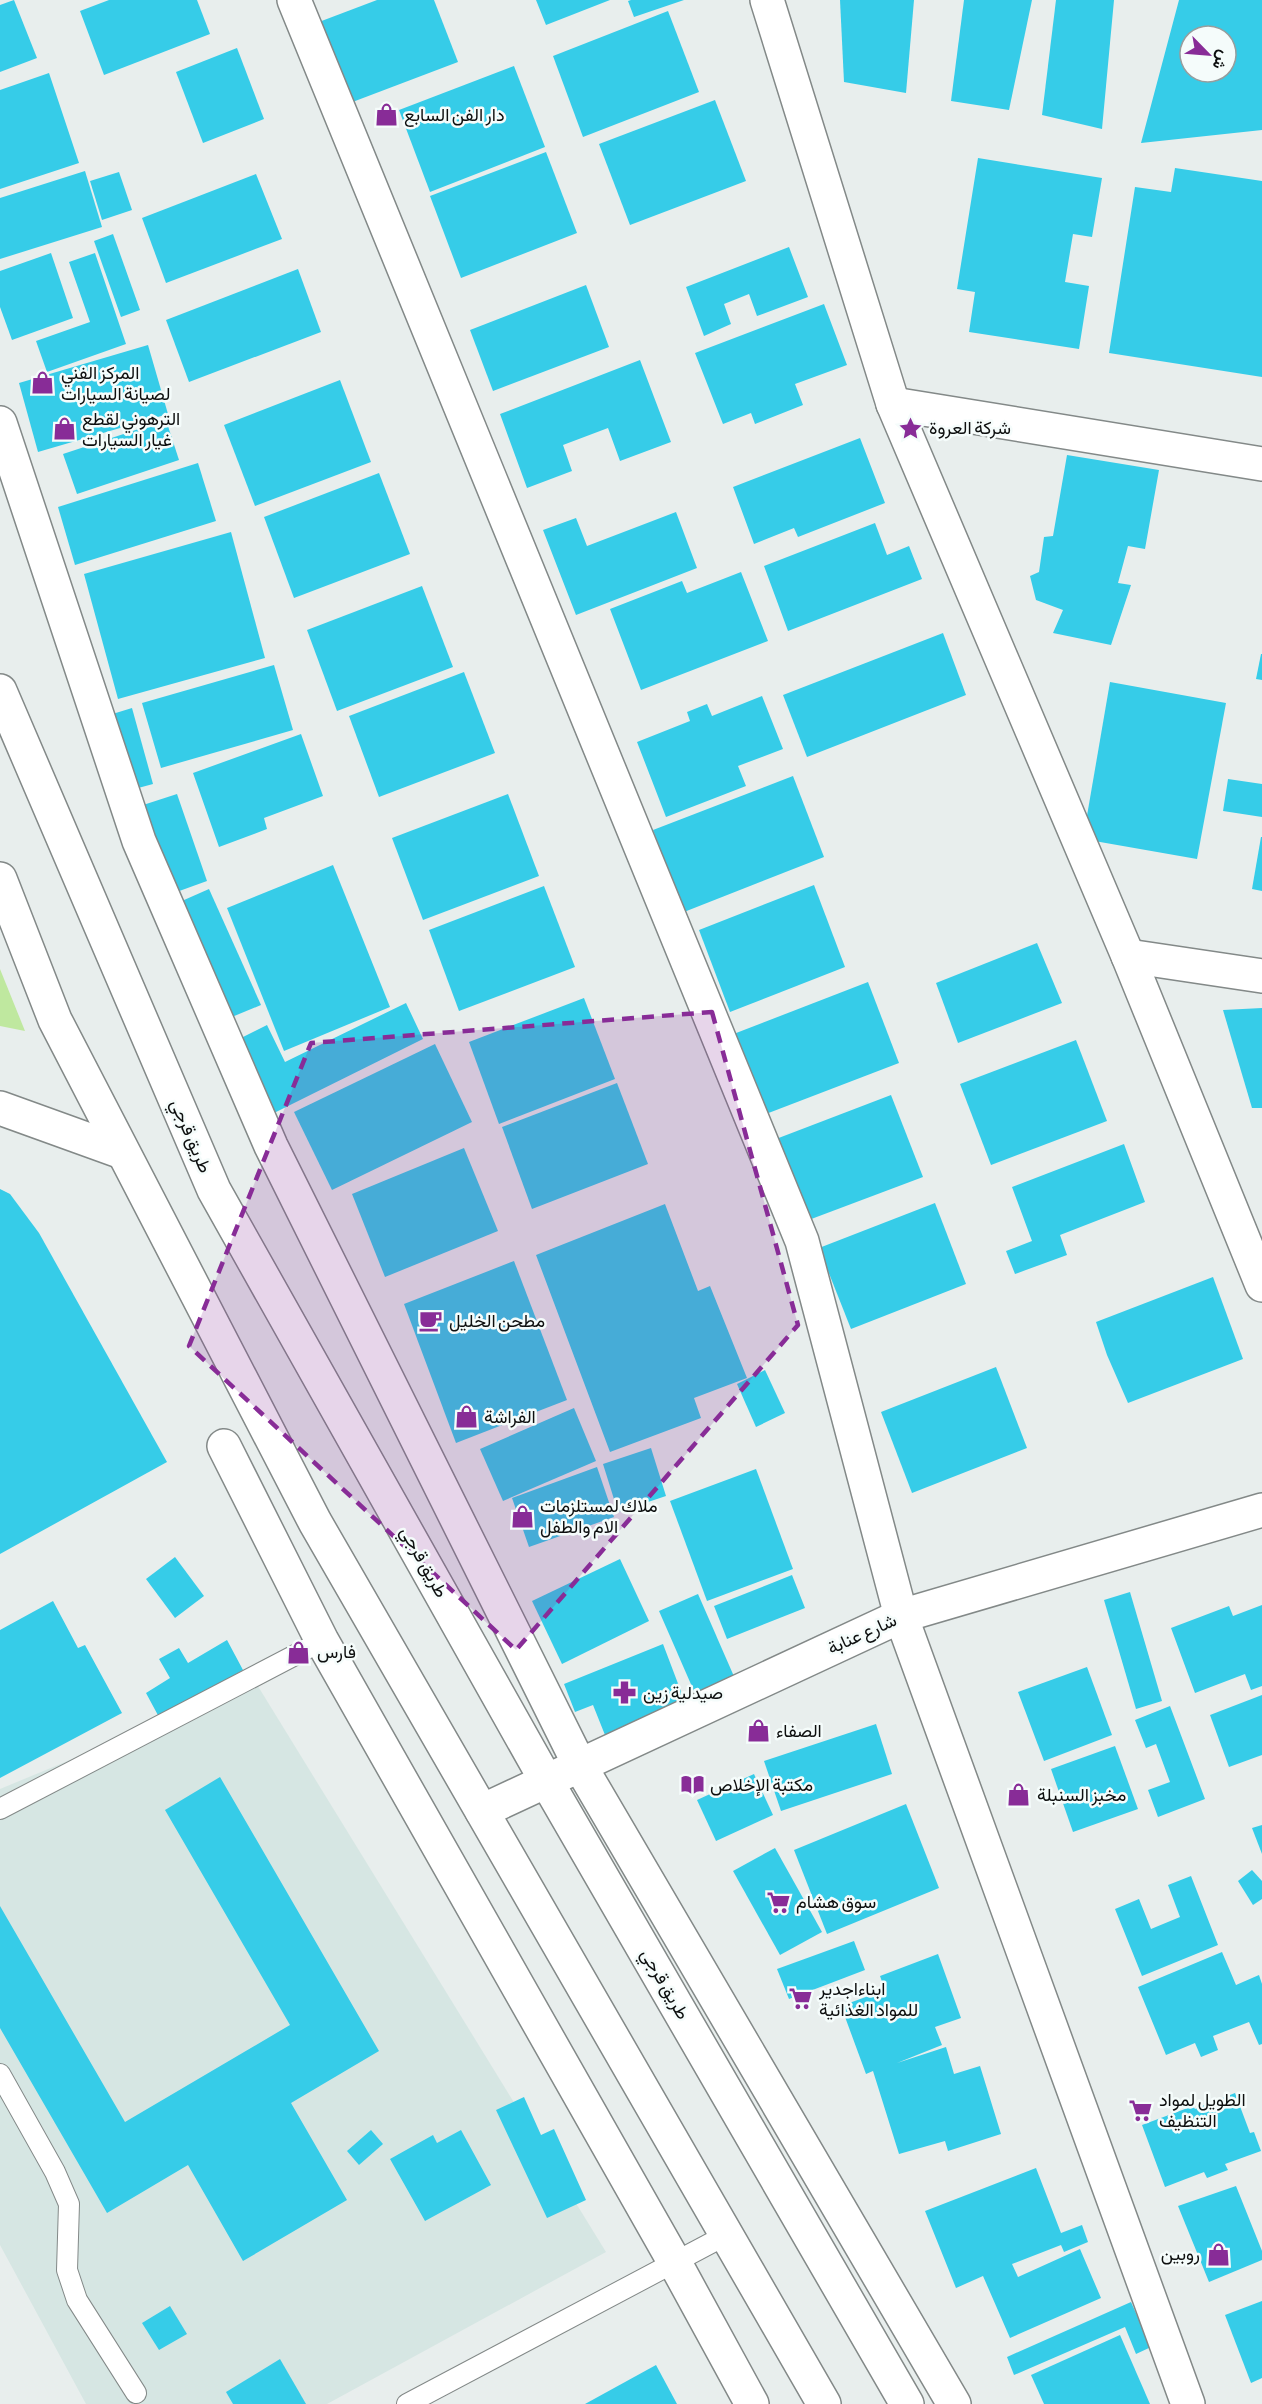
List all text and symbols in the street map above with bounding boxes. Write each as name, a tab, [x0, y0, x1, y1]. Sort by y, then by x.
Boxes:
north arrow	[1178, 24, 1238, 84]
text: ش	[1208, 47, 1234, 73]
shop icon: دار الفن السابع	[373, 102, 399, 128]
place label: دار الفن السابع	[404, 104, 505, 127]
place label: المركز الفني لصيانة السيارات	[61, 362, 170, 405]
shop icon: المركز الفني لصيانة السيارات	[30, 370, 56, 396]
place label: الترهوني لقطع غيار السيارات	[82, 408, 180, 451]
place icon: شركة العروة	[898, 415, 924, 441]
shop icon: الترهوني لقطع غيار السيارات	[51, 416, 77, 442]
place label: شركة العروة	[929, 417, 1011, 439]
street label: طريق قرجي	[162, 1096, 216, 1178]
cafe icon: مطحن الخليل	[418, 1308, 444, 1334]
place label: مطحن الخليل	[449, 1310, 545, 1332]
shop icon: الفراشة	[453, 1404, 479, 1430]
place label: الفراشة	[484, 1406, 536, 1428]
place label: ملاك لمستلزمات الام والطفل	[540, 1495, 658, 1539]
shop icon: ملاك لمستلزمات الام والطفل	[509, 1503, 535, 1529]
street label: طريق قرجي	[392, 1522, 453, 1603]
street label: شارع عنابة	[824, 1609, 900, 1660]
shop icon: فارس	[286, 1639, 312, 1665]
place label: فارس	[317, 1641, 356, 1663]
pharmacy icon: صيدلية زين	[612, 1680, 638, 1706]
place label: صيدلية زين	[643, 1682, 723, 1704]
shop icon: الصفاء	[745, 1718, 771, 1744]
place label: الصفاء	[776, 1720, 822, 1741]
library icon: مكتبة الإخلاص	[679, 1772, 705, 1798]
place label: مكتبة الإخلاص	[710, 1774, 813, 1797]
shop icon: مخبز السنبلة	[1006, 1782, 1032, 1808]
place label: مخبز السنبلة	[1037, 1784, 1126, 1806]
supermarket icon: سوق هشام	[765, 1889, 791, 1915]
place label: سوق هشام	[796, 1891, 876, 1914]
street label: طريق قرجي	[632, 1945, 694, 2025]
place label: ابناءاجدير للمواد الغذائية	[818, 1978, 918, 2021]
supermarket icon: ابناءاجدير للمواد الغذائية	[788, 1986, 814, 2012]
place label: الطويل لمواد التنظيف	[1159, 2089, 1246, 2131]
supermarket icon: الطويل لمواد التنظيف	[1128, 2097, 1154, 2123]
shop icon: روبين	[1205, 2241, 1231, 2267]
place label: روبين	[1161, 2243, 1200, 2265]

